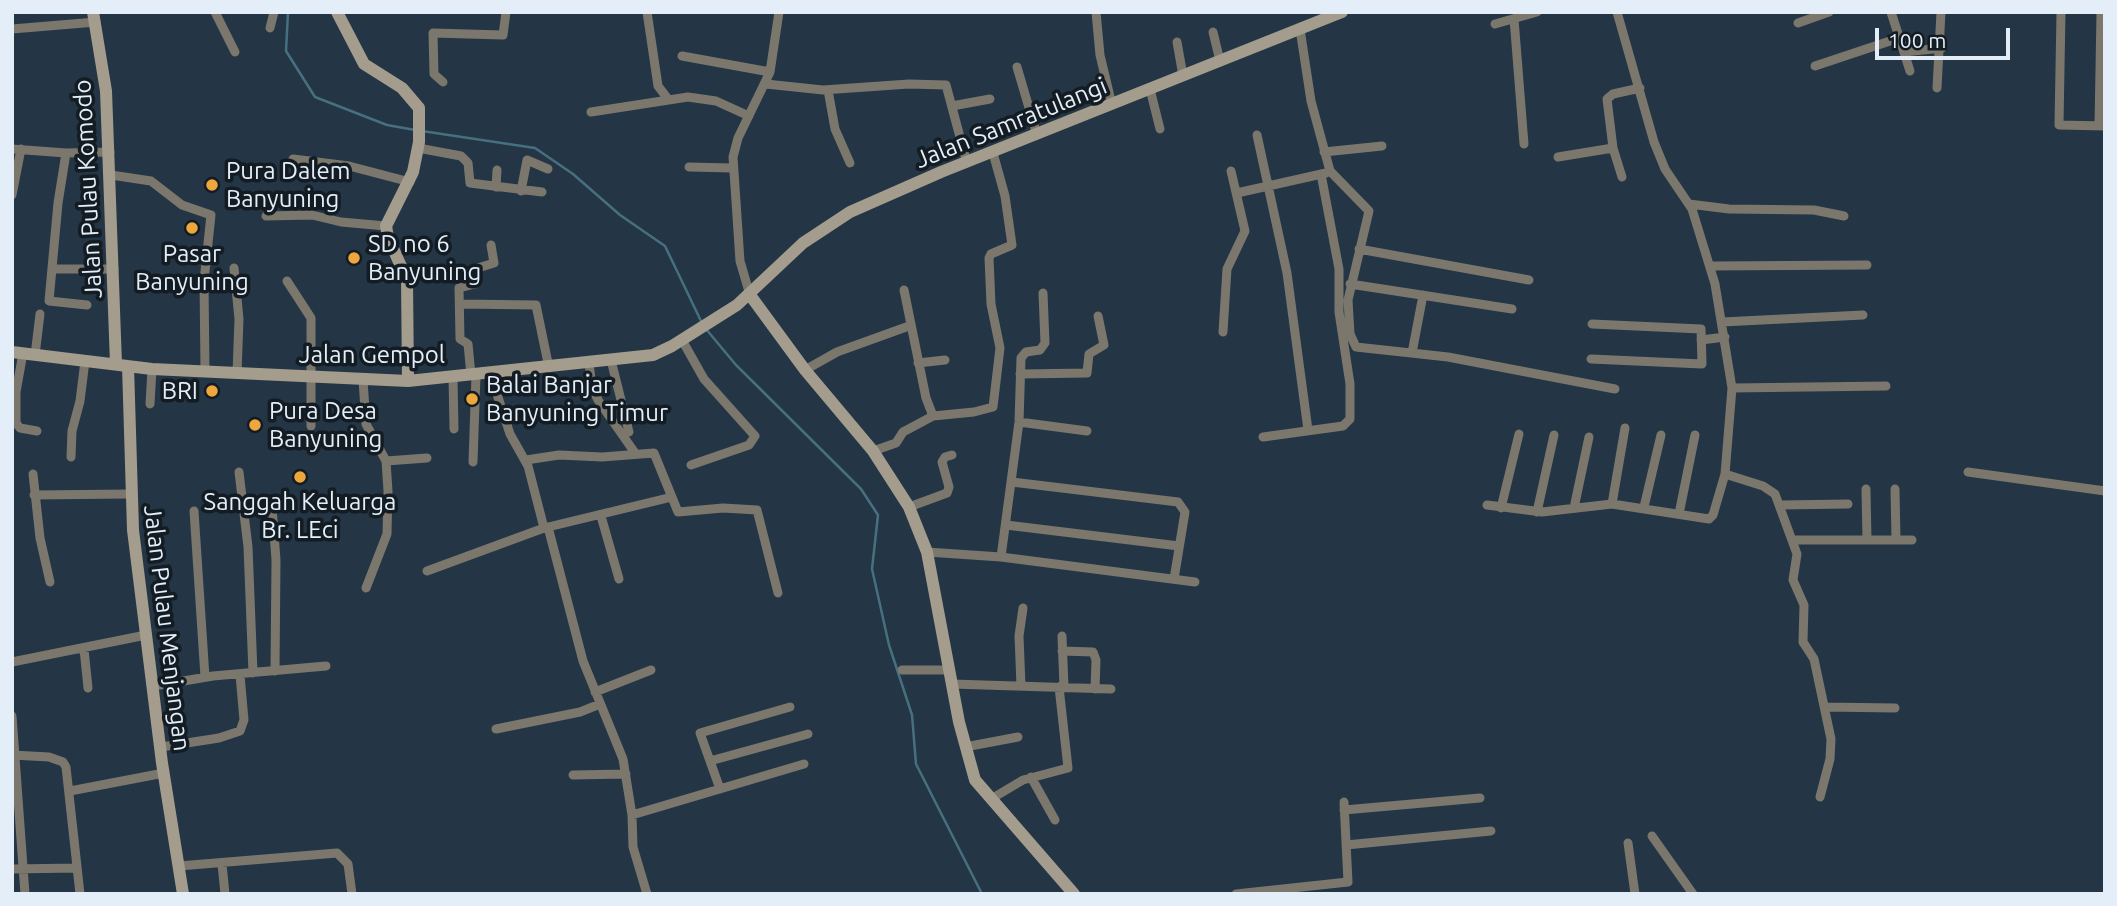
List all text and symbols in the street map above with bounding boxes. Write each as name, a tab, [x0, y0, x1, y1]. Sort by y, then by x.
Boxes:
scale bar	[1879, 14, 2014, 58]
text: 100 m	[1888, 28, 1946, 52]
street label: Jalan Samratulangi	[911, 71, 1111, 175]
street label: Jalan Pulau Komodo	[68, 79, 108, 299]
place label: Pura Dalem Banyuning	[226, 157, 350, 213]
marker: Pura Dalem Banyuning	[204, 177, 220, 193]
marker: Pasar Banyuning	[184, 220, 200, 236]
place label: SD no 6 Banyuning	[368, 230, 481, 286]
place label: Pasar Banyuning	[135, 240, 249, 296]
marker: SD no 6 Banyuning	[346, 250, 362, 266]
street label: Jalan Gempol	[299, 341, 445, 369]
place label: Balai Banjar Banyuning Timur	[486, 371, 668, 427]
place label: BRI	[162, 377, 198, 405]
marker: BRI	[204, 383, 220, 399]
marker: Balai Banjar Banyuning Timur	[464, 391, 480, 407]
place label: Pura Desa Banyuning	[269, 397, 382, 453]
marker: Pura Desa Banyuning	[247, 417, 263, 433]
marker: Sanggah Keluarga Br. LEci	[292, 469, 308, 485]
place label: Sanggah Keluarga Br. LEci	[204, 488, 396, 544]
street label: Jalan Pulau Menjangan	[138, 503, 196, 753]

